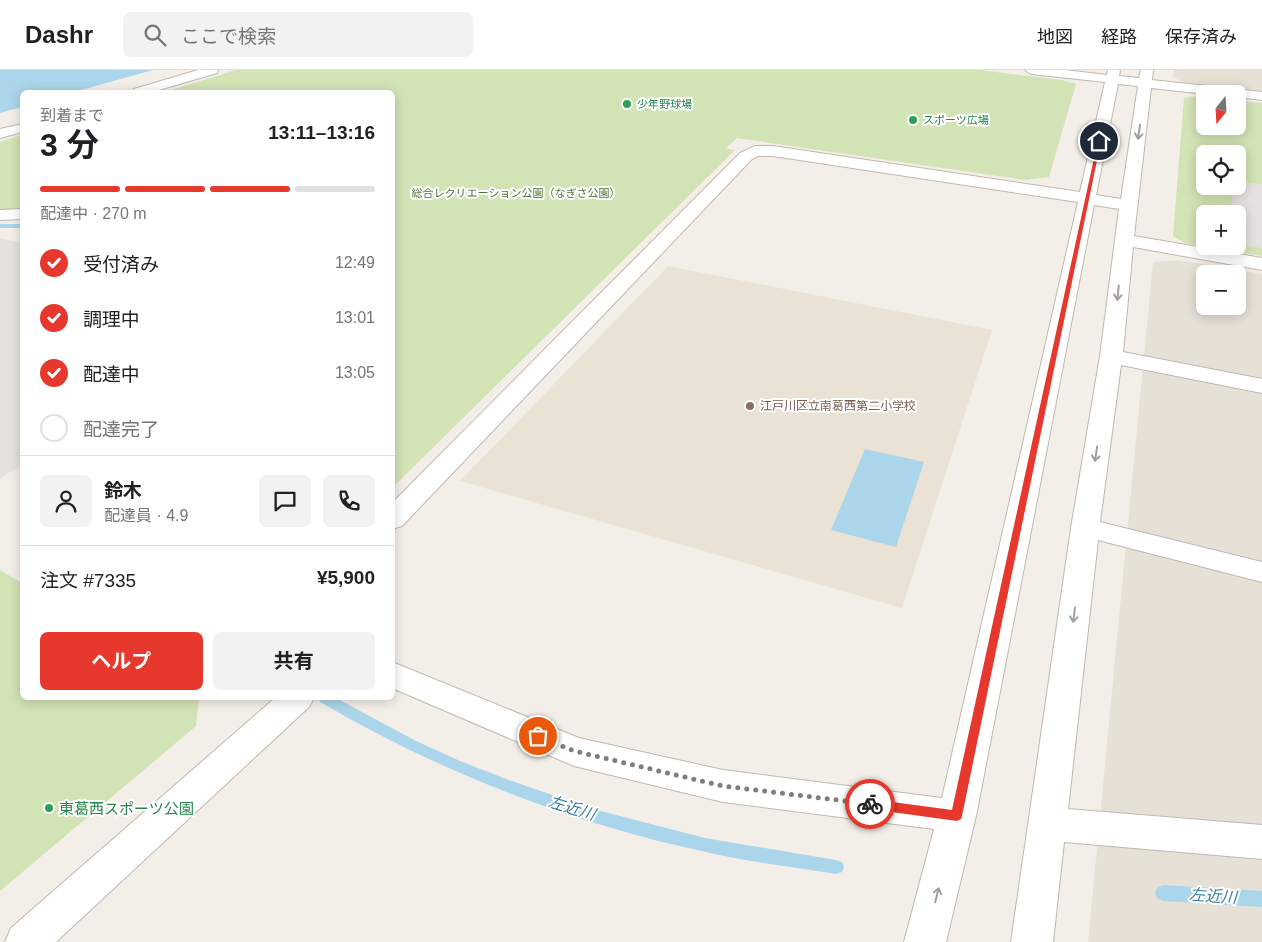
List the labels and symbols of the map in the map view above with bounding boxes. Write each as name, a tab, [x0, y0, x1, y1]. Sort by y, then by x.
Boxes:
north arrow	[1196, 85, 1246, 135]
marker: 少年野球場	[621, 98, 633, 110]
place label: 少年野球場	[637, 98, 692, 110]
marker: スポーツ広場	[907, 114, 919, 126]
place label: スポーツ広場	[923, 114, 989, 126]
pin	[1078, 120, 1120, 162]
one-way arrow	[1134, 123, 1144, 139]
park label: 総合レクリエーション公園（なぎさ公園）	[412, 187, 620, 199]
one-way arrow	[1113, 284, 1123, 300]
place label: 江戸川区立南葛西第二小学校	[760, 399, 916, 413]
marker: 江戸川区立南葛西第二小学校	[744, 400, 756, 412]
one-way arrow	[1091, 445, 1101, 461]
one-way arrow	[1069, 606, 1079, 622]
pin	[517, 715, 559, 757]
courier	[845, 779, 895, 829]
water label: 左近川	[547, 793, 599, 824]
place label: 東葛西スポーツ公園	[59, 800, 194, 817]
marker: 東葛西スポーツ公園	[43, 802, 55, 814]
water label: 左近川	[1188, 886, 1240, 906]
one-way arrow	[933, 887, 942, 903]

